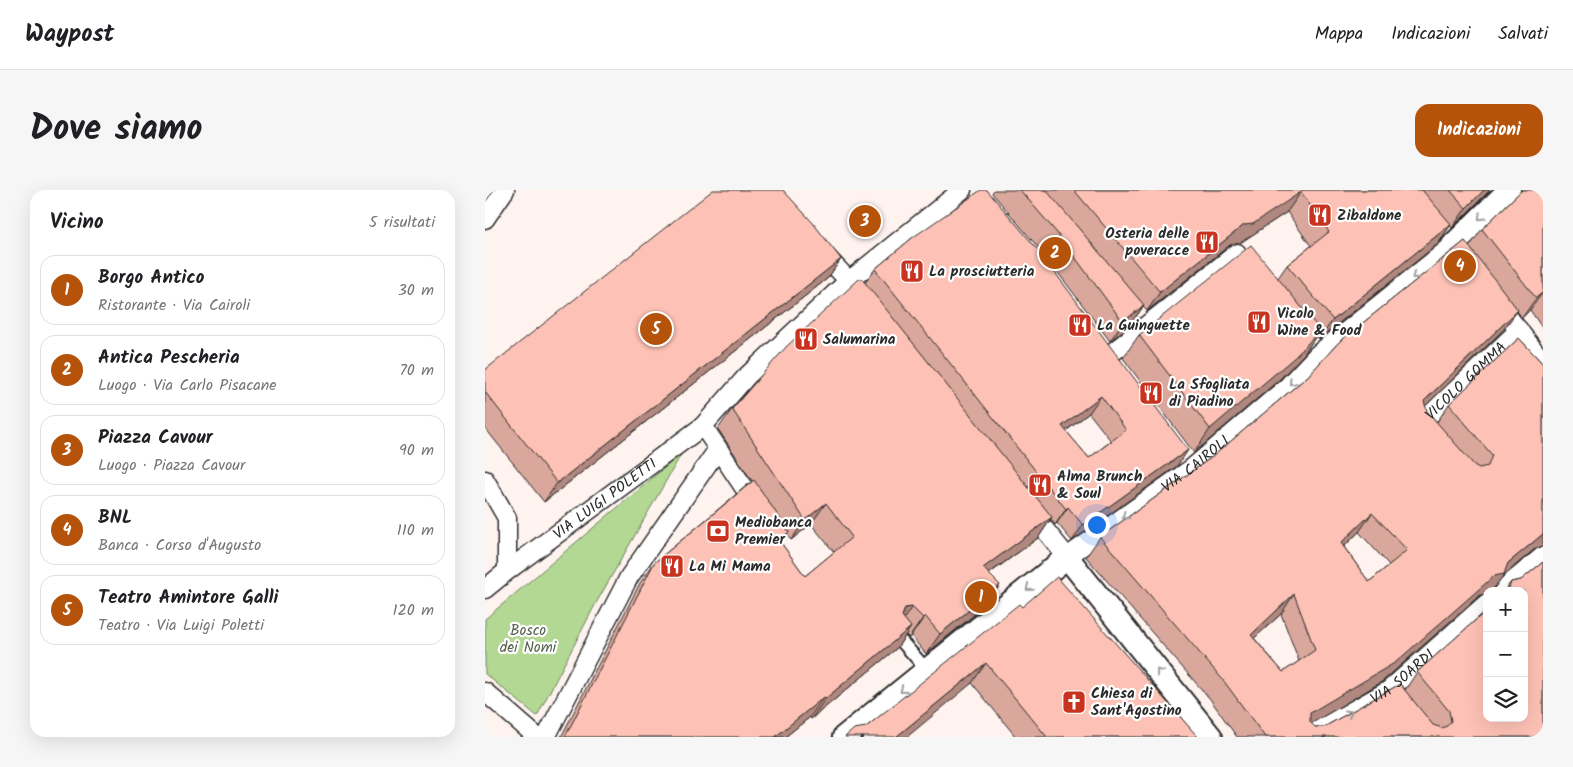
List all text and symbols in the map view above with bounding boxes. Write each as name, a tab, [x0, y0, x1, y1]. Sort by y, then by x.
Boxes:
text: Waypost	[25, 15, 114, 54]
text: Mappa	[1315, 20, 1363, 49]
text: Indicazioni	[1391, 20, 1470, 49]
text: Salvati	[1498, 20, 1548, 49]
text: Dove siamo	[30, 102, 203, 158]
button: Indicazioni	[1415, 104, 1543, 157]
pin: 3	[849, 202, 881, 240]
restaurant icon: Zibaldone	[1307, 202, 1333, 228]
place label: Zibaldone	[1337, 204, 1402, 228]
text: Vicino	[50, 206, 104, 239]
text: 5 risultati	[369, 210, 435, 235]
one-way arrow	[1478, 212, 1487, 221]
place label: Osteria delle poveracce	[1105, 222, 1190, 263]
restaurant icon: Osteria delle poveracce	[1194, 229, 1220, 255]
pin: 2	[1039, 234, 1071, 272]
pin: 4	[1444, 247, 1476, 285]
restaurant icon: La prosciutteria	[899, 258, 925, 284]
place label: La prosciutteria	[929, 260, 1035, 284]
text: Borgo Antico	[98, 263, 204, 293]
one-way arrow	[1412, 270, 1421, 278]
text: 1	[65, 278, 69, 303]
text: 30 m	[398, 278, 434, 303]
text: Ristorante · Via Cairoli	[98, 293, 250, 318]
place label: Vicolo Wine & Food	[1277, 302, 1362, 343]
restaurant icon: Vicolo Wine & Food	[1246, 309, 1272, 335]
pin: 5	[640, 310, 672, 348]
restaurant icon: La Guinguette	[1067, 312, 1093, 338]
place label: La Guinguette	[1097, 314, 1190, 338]
restaurant icon: Salumarina	[793, 326, 819, 352]
place label: Salumarina	[823, 328, 896, 352]
street label: VICOLO GOMMA	[1420, 336, 1513, 426]
text: Antica Pescheria	[98, 343, 240, 373]
text: 2	[62, 358, 72, 383]
text: 70 m	[399, 358, 434, 383]
text: Luogo · Via Carlo Pisacane	[98, 373, 277, 398]
place label: La Sfogliata di Piadino	[1169, 373, 1250, 414]
one-way arrow	[1289, 376, 1298, 385]
restaurant icon: La Sfogliata di Piadino	[1138, 380, 1164, 406]
text: Piazza Cavour	[98, 423, 213, 453]
street label: VIA CAIROLI	[1157, 430, 1236, 499]
text: 3	[63, 438, 71, 463]
text: 90 m	[399, 438, 434, 463]
text: Luogo · Piazza Cavour	[98, 453, 245, 478]
street label: VIA LUIGI POLETTI	[548, 453, 663, 546]
place label: Alma Brunch & Soul	[1057, 465, 1142, 506]
restaurant icon: Alma Brunch & Soul	[1027, 472, 1053, 498]
text: BNL	[98, 503, 132, 533]
one-way arrow	[1121, 510, 1130, 519]
place label: Mediobanca Premier	[735, 511, 812, 552]
your location	[1084, 512, 1110, 538]
text: 4	[63, 518, 71, 543]
text: 110 m	[397, 518, 434, 543]
bank icon: Mediobanca Premier	[705, 518, 731, 544]
text: Banca · Corso d'Augusto	[98, 533, 261, 558]
restaurant icon: La Mi Mama	[659, 553, 685, 579]
place label: La Mi Mama	[689, 555, 771, 579]
pin: 1	[965, 578, 997, 616]
one-way arrow	[1026, 582, 1035, 590]
text: Teatro Amintore Galli	[98, 583, 279, 613]
map controls	[1483, 587, 1528, 722]
button: +	[1483, 587, 1528, 632]
text: 5	[63, 598, 71, 623]
text: 120 m	[393, 598, 434, 623]
text: Teatro · Via Luigi Poletti	[98, 613, 264, 638]
park label: Bosco dei Nomi	[500, 619, 558, 660]
button: −	[1483, 632, 1528, 677]
street label: VIA SOARDI	[1366, 644, 1441, 711]
one-way arrow	[1155, 668, 1164, 677]
button: layers	[1483, 677, 1528, 722]
place label: Chiesa di Sant'Agostino	[1091, 682, 1182, 723]
one-way arrow	[899, 684, 908, 693]
church icon: Chiesa di Sant'Agostino	[1061, 689, 1087, 715]
one-way arrow	[1343, 709, 1352, 719]

